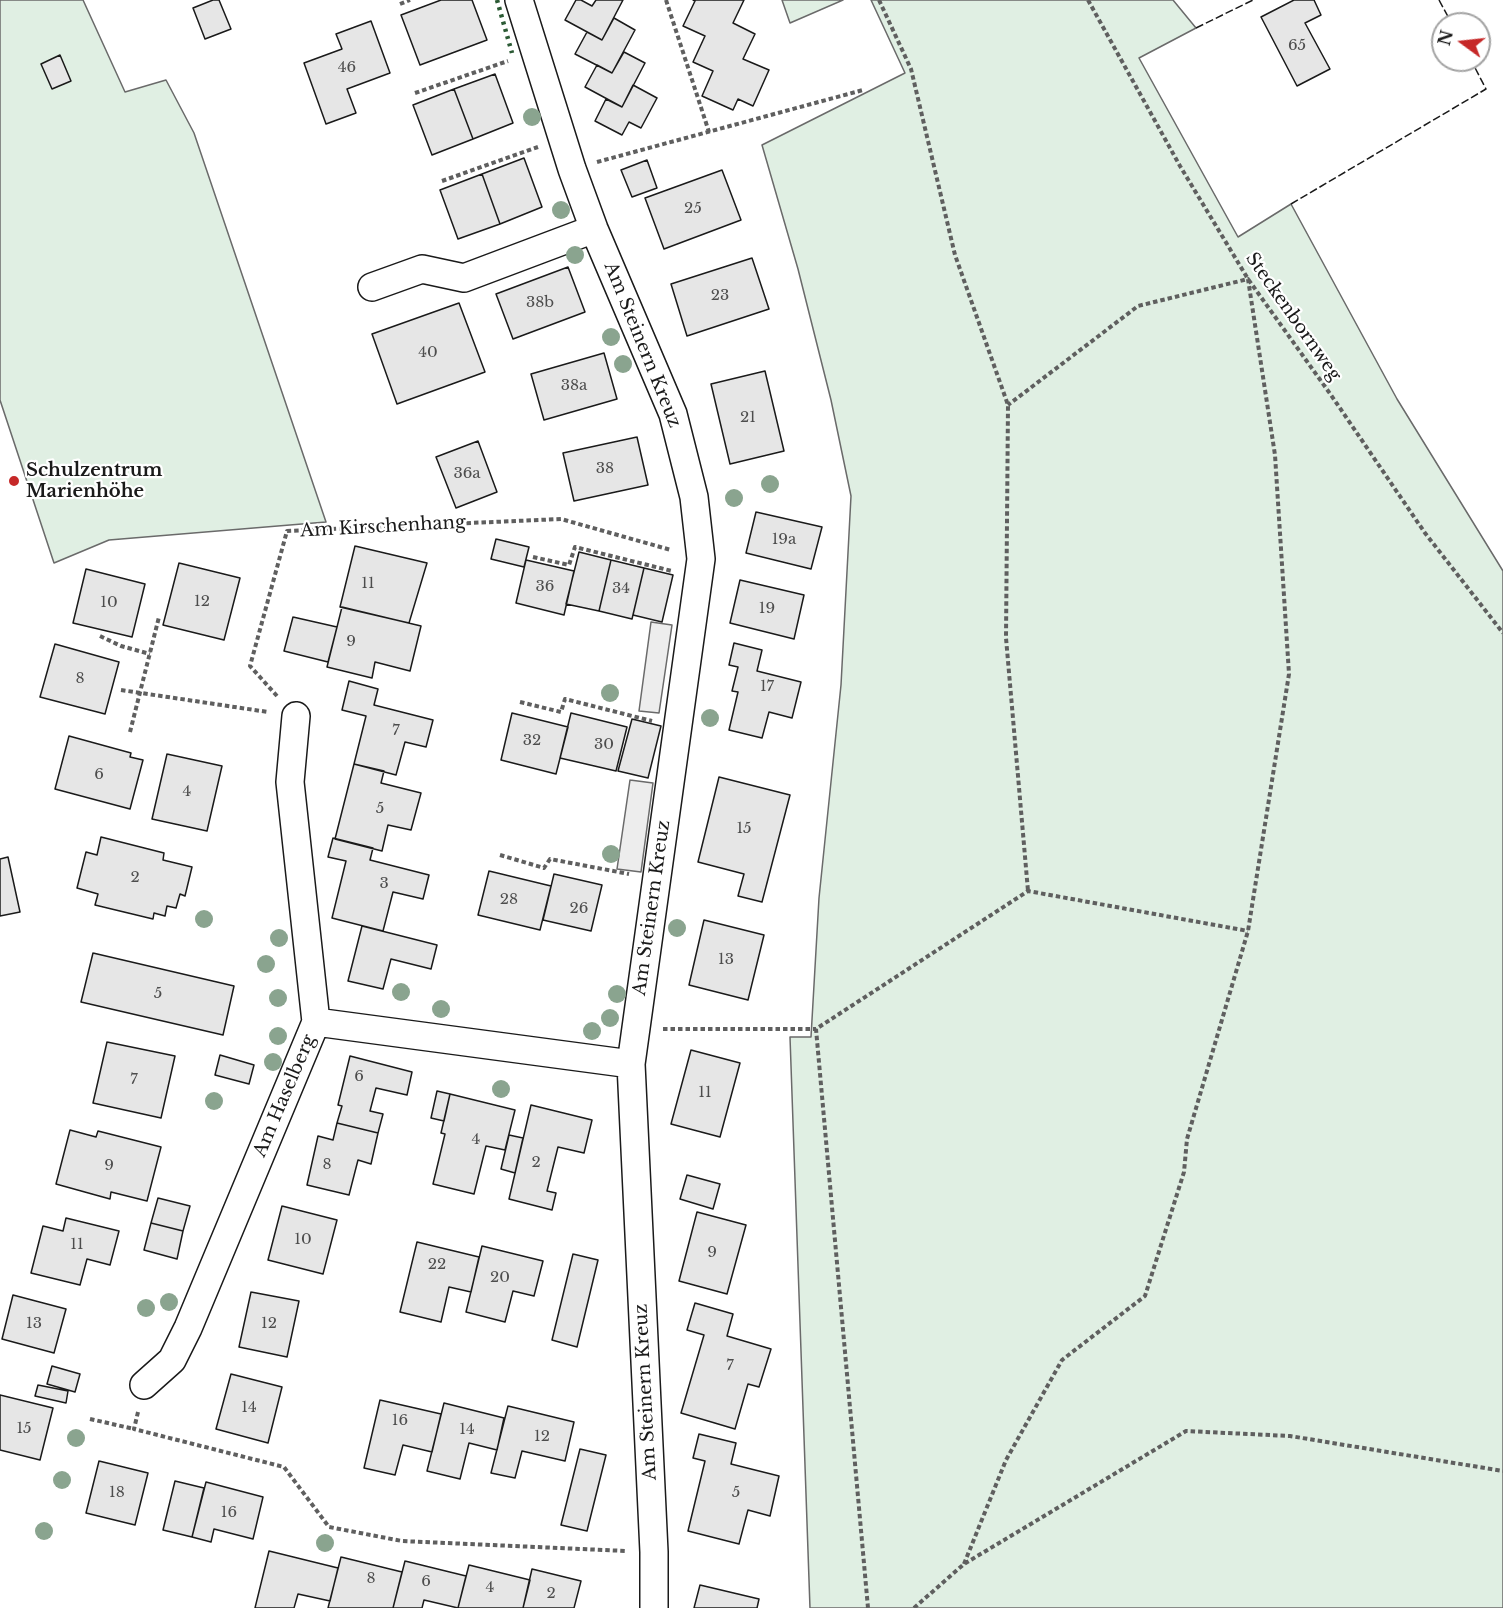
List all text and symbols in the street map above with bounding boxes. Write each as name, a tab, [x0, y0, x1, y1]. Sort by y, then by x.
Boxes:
north arrow	[1431, 12, 1491, 72]
text: N	[1434, 28, 1457, 48]
house number: 65	[1288, 37, 1306, 55]
house number: 46	[338, 59, 356, 77]
house number: 25	[684, 200, 702, 218]
street label: Steckenbornweg	[1241, 249, 1345, 385]
street label: Am Steinern Kreuz	[599, 259, 685, 431]
house number: 23	[711, 287, 729, 305]
house number: 38b	[526, 294, 554, 312]
house number: 40	[418, 344, 438, 362]
house number: 38a	[561, 377, 587, 395]
house number: 21	[740, 409, 756, 427]
place label: Schulzentrum Marienhöhe	[26, 460, 162, 502]
house number: 38	[596, 460, 614, 478]
house number: 36a	[453, 465, 481, 483]
marker: Schulzentrum Marienhöhe	[7, 474, 21, 488]
street label: Am Kirschenhang	[300, 512, 466, 542]
house number: 19a	[772, 531, 796, 549]
house number: 11	[361, 575, 375, 593]
house number: 36	[536, 578, 554, 596]
house number: 34	[612, 580, 630, 598]
house number: 12	[194, 593, 210, 611]
house number: 10	[100, 594, 118, 612]
house number: 19	[759, 600, 775, 618]
house number: 9	[346, 633, 356, 651]
house number: 8	[75, 670, 85, 688]
house number: 17	[760, 678, 774, 696]
house number: 7	[392, 722, 400, 740]
house number: 32	[523, 732, 541, 750]
house number: 30	[594, 736, 614, 754]
house number: 6	[94, 766, 104, 784]
house number: 4	[183, 783, 191, 801]
house number: 5	[376, 800, 384, 818]
street label: Am Steinern Kreuz	[629, 819, 675, 997]
house number: 15	[736, 820, 752, 838]
house number: 2	[130, 869, 140, 887]
house number: 3	[379, 875, 389, 893]
house number: 28	[500, 891, 518, 909]
house number: 26	[570, 900, 588, 918]
house number: 13	[718, 951, 734, 969]
house number: 5	[154, 985, 162, 1003]
street label: Am Haselberg	[250, 1032, 320, 1160]
house number: 6	[354, 1068, 364, 1086]
house number: 7	[130, 1071, 138, 1089]
house number: 11	[698, 1084, 712, 1102]
house number: 4	[472, 1131, 480, 1149]
house number: 2	[531, 1154, 541, 1172]
house number: 8	[322, 1156, 332, 1174]
house number: 9	[104, 1157, 114, 1175]
house number: 10	[294, 1231, 312, 1249]
house number: 11	[70, 1236, 84, 1254]
house number: 9	[707, 1244, 717, 1262]
house number: 22	[428, 1256, 446, 1274]
house number: 20	[490, 1269, 510, 1287]
street label: Am Steinern Kreuz	[631, 1303, 661, 1481]
house number: 13	[26, 1315, 42, 1333]
house number: 12	[261, 1315, 277, 1333]
house number: 7	[726, 1357, 734, 1375]
house number: 14	[241, 1399, 257, 1417]
house number: 16	[392, 1412, 408, 1430]
house number: 15	[16, 1420, 32, 1438]
house number: 14	[459, 1421, 475, 1439]
house number: 12	[534, 1428, 550, 1446]
house number: 18	[109, 1484, 125, 1502]
house number: 5	[732, 1484, 740, 1502]
house number: 16	[221, 1504, 237, 1522]
house number: 8	[366, 1570, 376, 1588]
house number: 6	[421, 1573, 431, 1591]
house number: 4	[486, 1579, 494, 1597]
house number: 2	[546, 1585, 556, 1603]

